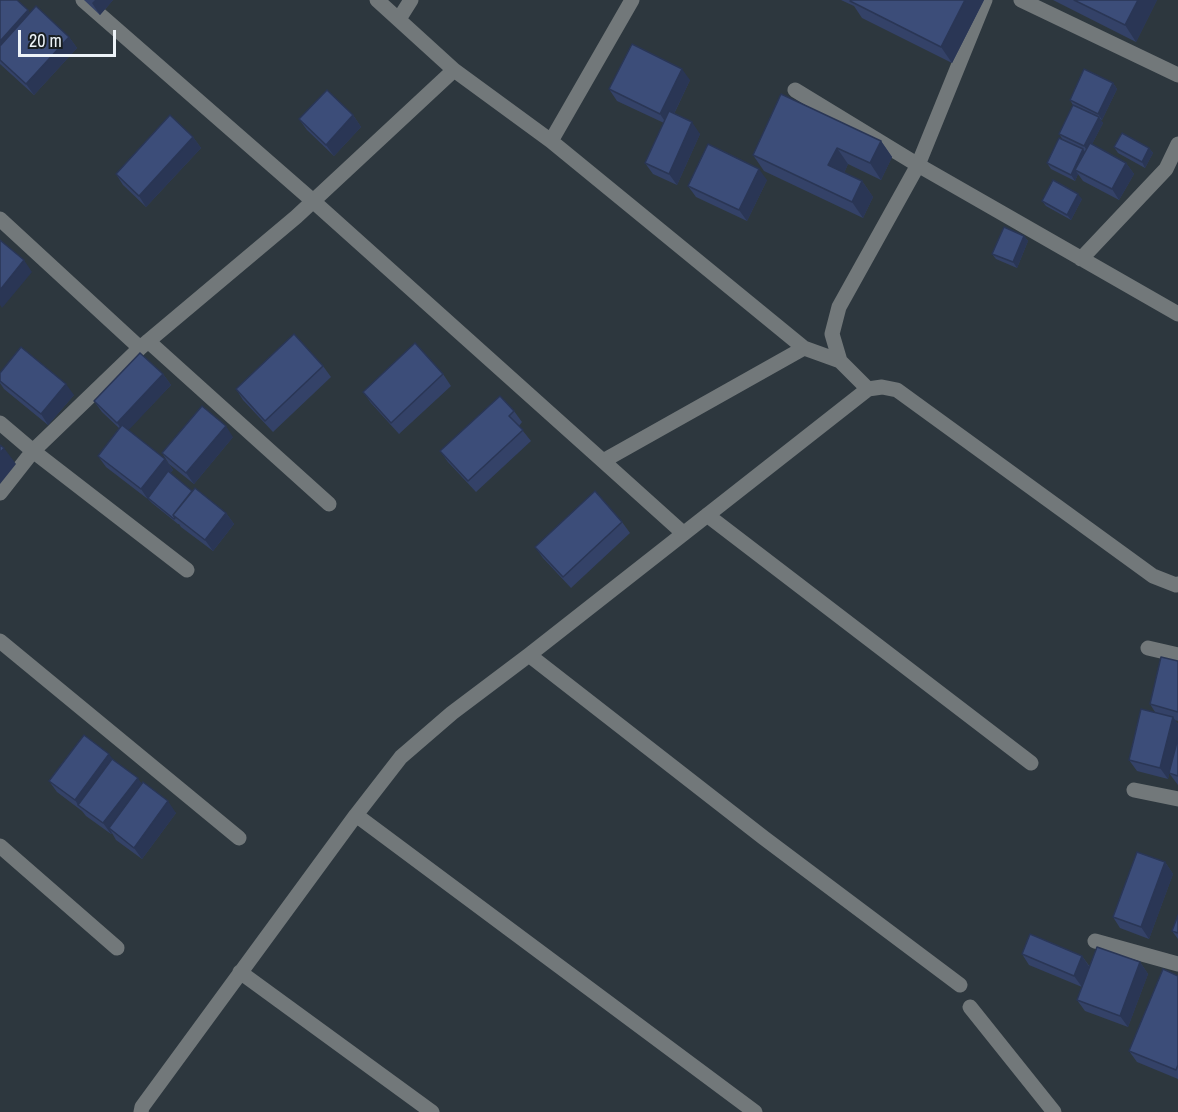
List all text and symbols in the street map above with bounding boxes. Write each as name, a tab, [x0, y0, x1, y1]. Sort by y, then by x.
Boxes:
scale bar	[21, 18, 118, 56]
text: 20 m	[29, 28, 62, 53]

